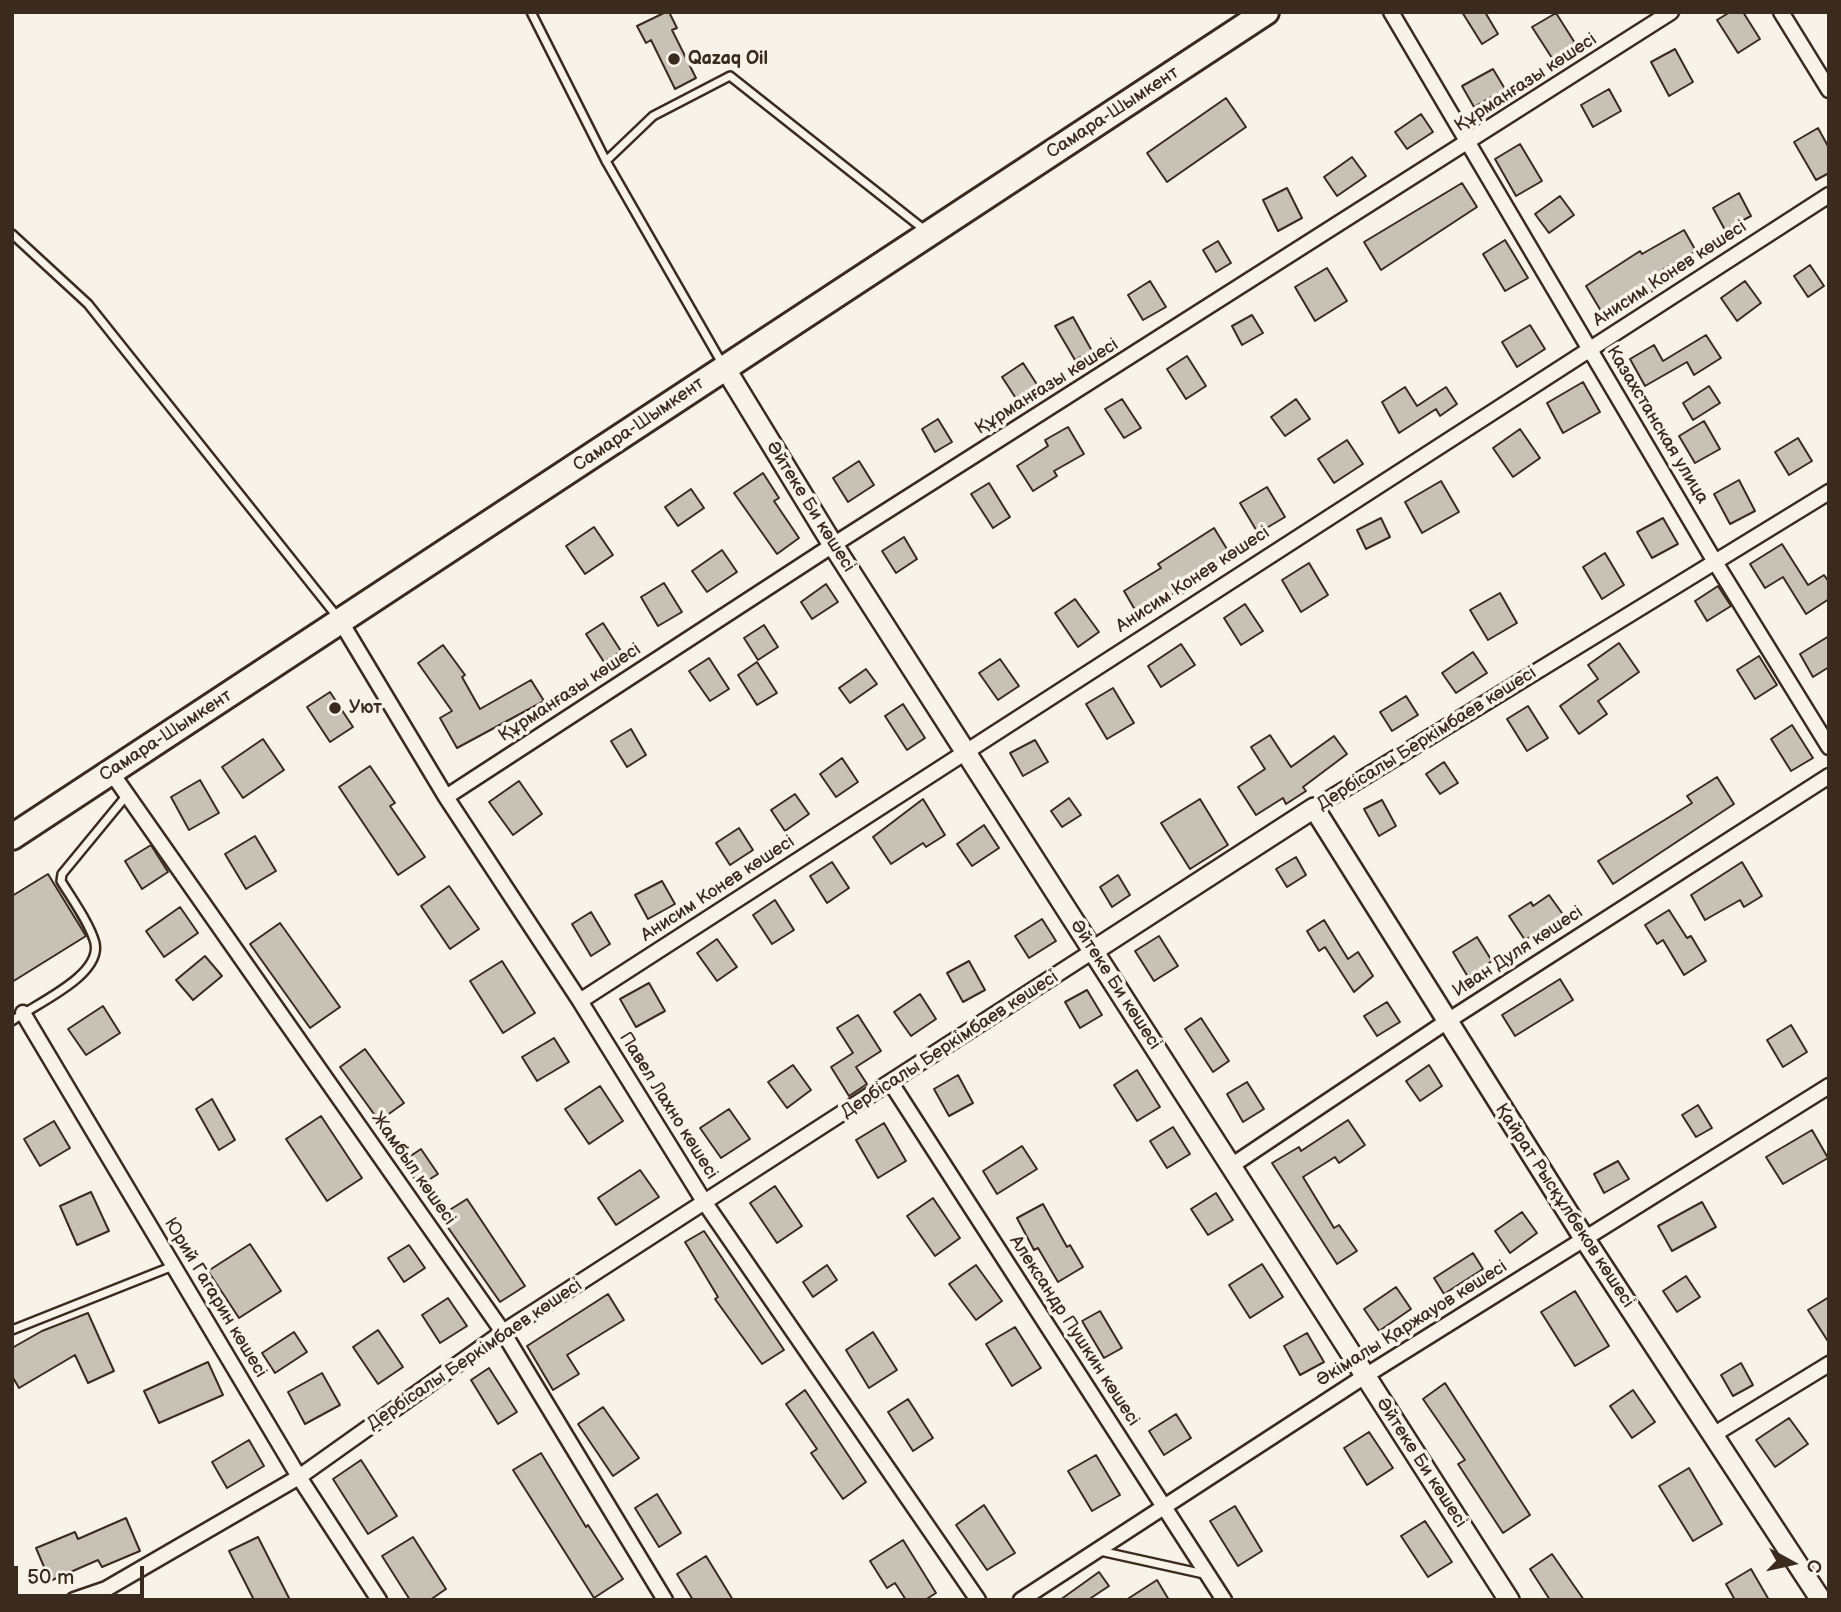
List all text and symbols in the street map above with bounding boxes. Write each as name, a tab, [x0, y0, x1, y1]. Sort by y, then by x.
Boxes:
street label: Құрманғазы көшесі	[1451, 29, 1601, 137]
place label: Qazaq Oil	[688, 48, 768, 70]
marker: Qazaq Oil	[666, 51, 682, 67]
street label: Самара-Шымкент	[1043, 62, 1183, 164]
street label: Анисим Конев көшесі	[1589, 216, 1751, 332]
street label: Құрманғазы көшесі	[971, 334, 1123, 440]
street label: Казахстанская улица	[1601, 342, 1713, 508]
street label: Самара-Шымкент	[570, 373, 708, 477]
street label: Әйтеке Би көшесі	[761, 438, 859, 576]
street label: Анисим Конев көшесі	[1112, 522, 1274, 638]
street label: Құрманғазы көшесі	[495, 639, 645, 747]
street label: Дербісалы Беркімбаев көшесі	[1313, 662, 1541, 816]
street label: Самара-Шымкент	[96, 685, 236, 787]
place label: Уют	[349, 697, 382, 719]
marker: Уют	[327, 700, 343, 716]
street label: Анисим Конев көшесі	[637, 831, 799, 947]
street label: Иван Дуля көшесі	[1449, 902, 1587, 1002]
street label: Әйтеке Би көшесі	[1065, 916, 1165, 1054]
street label: Дербісалы Беркімбаев көшесі	[837, 967, 1063, 1123]
street label: Павел Лахно көшесі	[614, 1028, 722, 1184]
street label: Қайрат Рысқұлбеков көшесі	[1490, 1100, 1638, 1312]
street label: Жамбыл көшесі	[366, 1109, 460, 1229]
street label: Юрий Гагарин көшесі	[159, 1214, 271, 1382]
street label: Александр Пушкин көшесі	[1004, 1232, 1144, 1430]
street label: Әкімалы Қаржауов көшесі	[1313, 1256, 1511, 1392]
street label: Дербісалы Беркімбаев көшесі	[363, 1275, 587, 1435]
street label: Әйтеке Би көшесі	[1371, 1394, 1471, 1532]
north arrow	[1757, 1528, 1827, 1598]
scale bar	[18, 1552, 147, 1596]
text: С	[1801, 1558, 1826, 1574]
text: 50 m	[27, 1565, 74, 1590]

